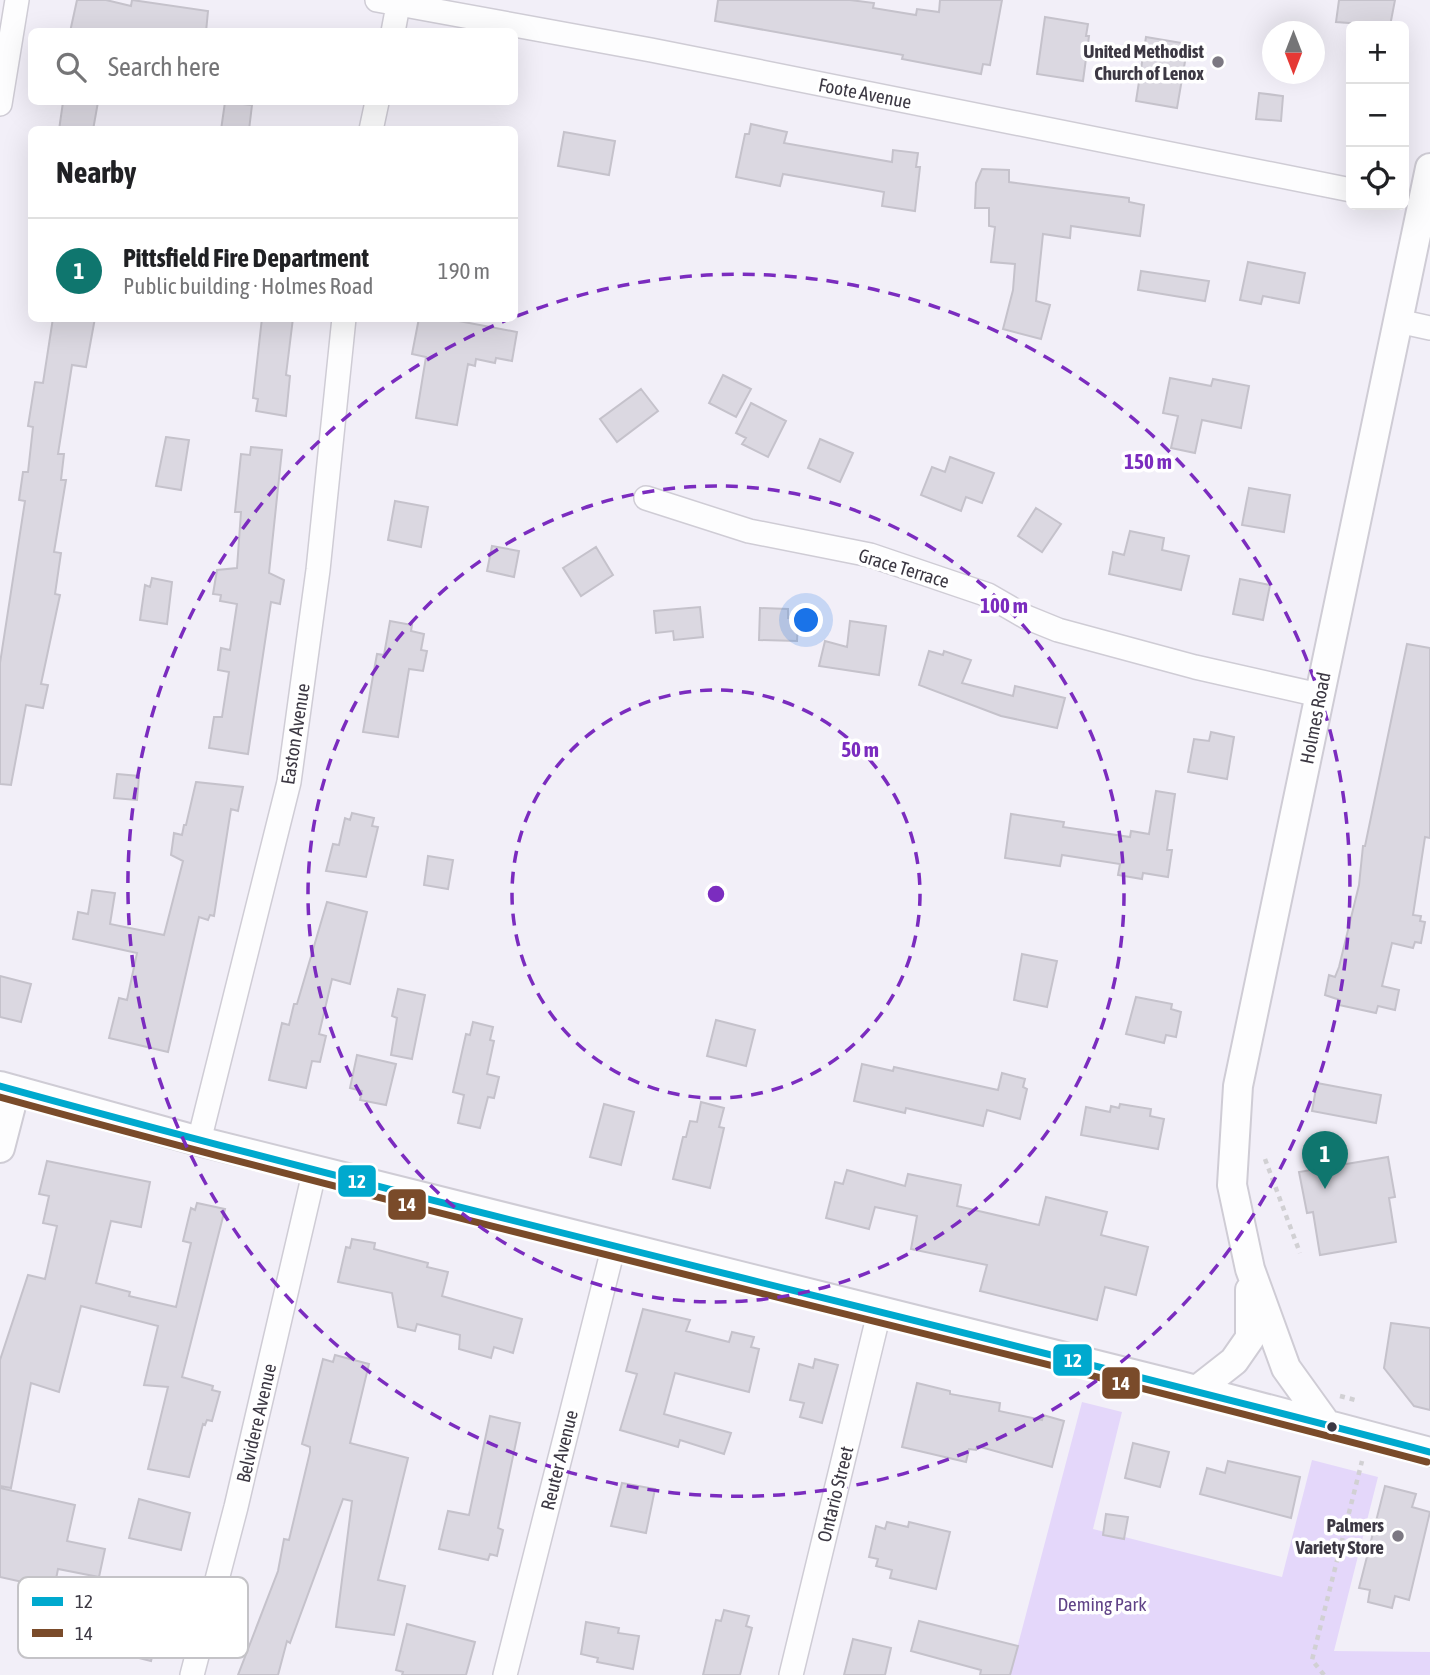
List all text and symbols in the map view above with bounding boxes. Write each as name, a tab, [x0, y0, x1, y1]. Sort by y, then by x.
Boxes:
north arrow	[1262, 21, 1325, 84]
map controls	[1346, 21, 1409, 210]
button: +	[1346, 21, 1409, 84]
search box	[28, 28, 518, 105]
place label: United Methodist Church of Lenox	[1083, 40, 1205, 84]
icon: search	[52, 48, 90, 86]
text: Search here	[108, 52, 220, 82]
marker: United Methodist Church of Lenox	[1210, 54, 1226, 70]
street label: Foote Avenue	[817, 73, 913, 113]
button: −	[1346, 84, 1409, 147]
button: locate	[1346, 147, 1409, 210]
text: Nearby	[56, 155, 136, 189]
text: Pittsfield Fire Department	[123, 243, 369, 273]
text: 1	[74, 258, 84, 284]
text: 190 m	[438, 258, 490, 284]
text: Public building · Holmes Road	[123, 273, 373, 299]
text: 150 m	[1124, 449, 1172, 473]
street label: Grace Terrace	[856, 544, 952, 592]
text: 100 m	[980, 593, 1028, 617]
your location	[789, 603, 823, 637]
street label: Holmes Road	[1295, 670, 1335, 766]
street label: Easton Avenue	[276, 682, 314, 786]
text: 50 m	[841, 737, 879, 761]
centre of rings	[704, 882, 728, 906]
pin: 1	[1302, 1131, 1348, 1189]
line badge: 12	[337, 1164, 377, 1198]
text: 12	[348, 1170, 366, 1192]
line badge: 14	[387, 1188, 427, 1221]
text: 14	[398, 1193, 416, 1215]
line badge: 12	[1052, 1343, 1093, 1377]
text: 12	[1064, 1349, 1082, 1371]
street label: Belvidere Avenue	[232, 1361, 280, 1485]
line badge: 14	[1101, 1366, 1141, 1400]
text: 14	[1112, 1372, 1130, 1394]
street label: Reuter Avenue	[536, 1408, 582, 1512]
unlabelled marker	[1325, 1420, 1339, 1434]
street label: Ontario Street	[812, 1444, 858, 1544]
place label: Palmers Variety Store	[1294, 1514, 1384, 1558]
marker: Palmers Variety Store	[1390, 1528, 1406, 1544]
legend	[18, 1577, 248, 1658]
text: 12	[75, 1590, 93, 1612]
park label: Deming Park	[1057, 1593, 1147, 1615]
text: 14	[75, 1622, 93, 1644]

